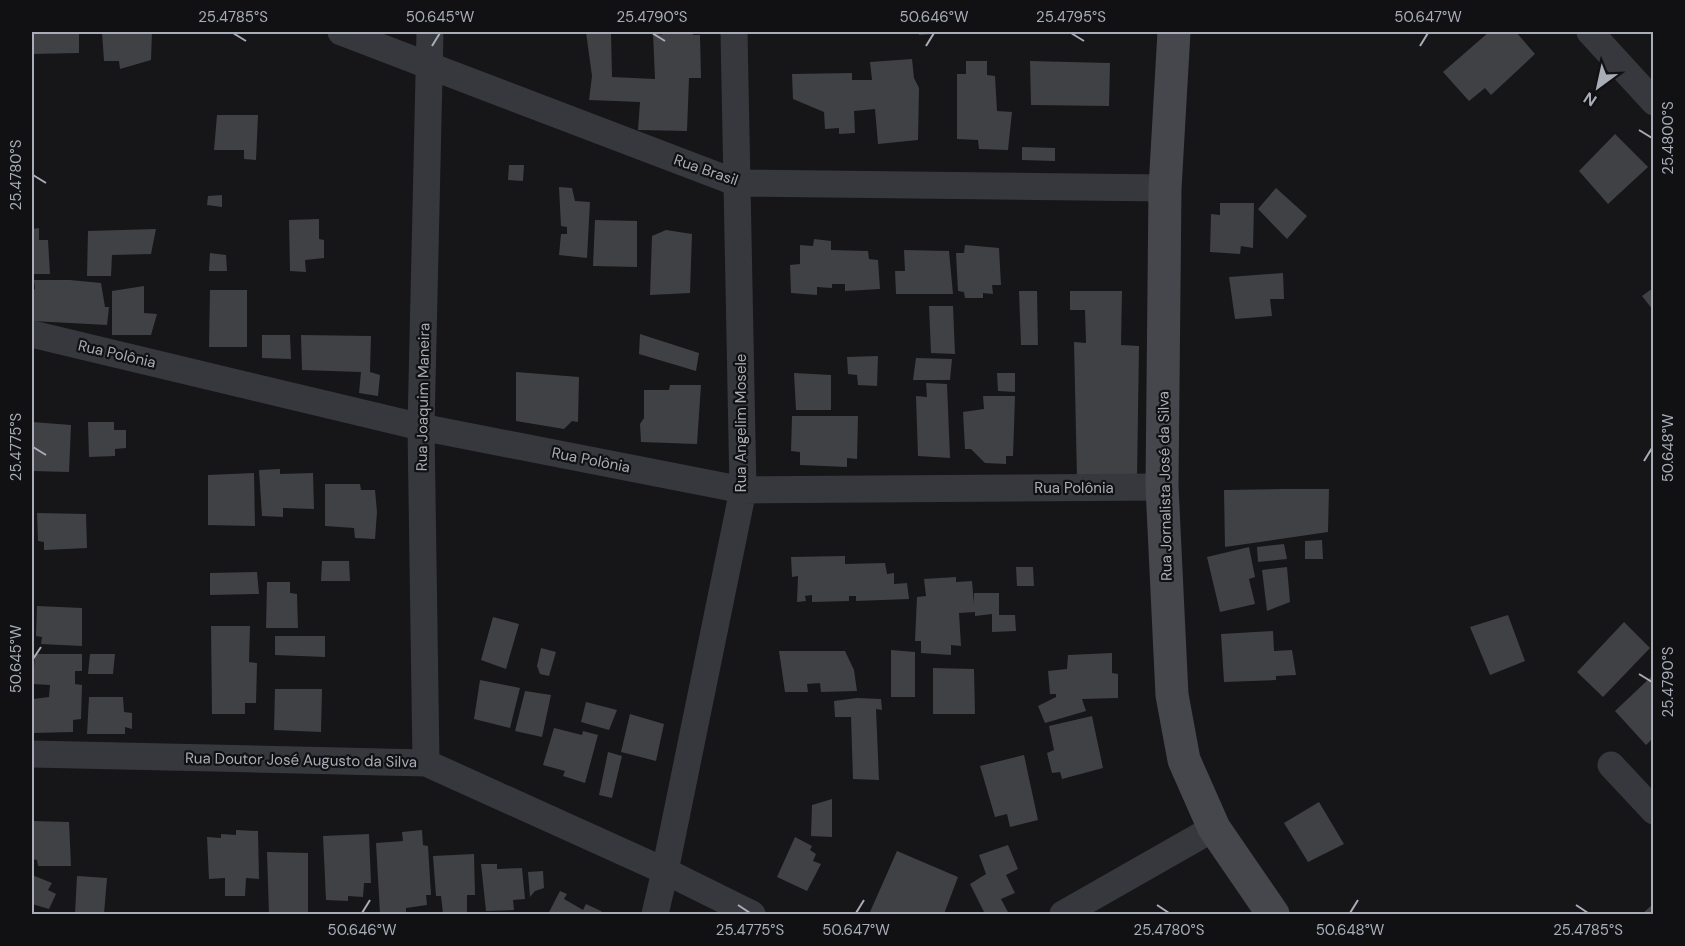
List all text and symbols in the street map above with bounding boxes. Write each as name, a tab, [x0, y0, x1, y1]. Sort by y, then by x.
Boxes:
text: 25.4785°S	[198, 7, 268, 27]
text: 50.645°W	[406, 7, 475, 27]
text: 25.4790°S	[616, 7, 688, 27]
text: 50.646°W	[900, 7, 969, 27]
text: 25.4795°S	[1036, 7, 1106, 27]
text: 50.647°W	[1394, 7, 1462, 27]
north arrow	[1568, 57, 1628, 117]
text: N	[1579, 87, 1601, 111]
text: 25.4800°S	[1658, 101, 1678, 175]
text: 25.4780°S	[6, 139, 26, 210]
street label: Rua Brasil	[671, 150, 741, 190]
street label: Rua Joaquim Maneira	[412, 323, 434, 471]
street label: Rua Polônia	[76, 335, 158, 373]
street label: Rua Angelim Mosele	[731, 354, 751, 492]
street label: Rua Jornalista José da Silva	[1153, 391, 1177, 581]
text: 25.4775°S	[6, 412, 26, 481]
text: 50.648°W	[1658, 413, 1678, 482]
street label: Rua Polônia	[550, 443, 632, 477]
street label: Rua Polônia	[1034, 478, 1114, 498]
text: 50.645°W	[6, 624, 26, 693]
text: 25.4790°S	[1658, 646, 1678, 718]
street label: Rua Doutor José Augusto da Silva	[185, 748, 417, 772]
text: 50.646°W	[328, 920, 397, 940]
text: 25.4775°S	[716, 920, 785, 940]
text: 50.647°W	[822, 920, 890, 940]
text: 25.4780°S	[1134, 920, 1205, 940]
text: 50.648°W	[1316, 920, 1385, 940]
text: 25.4785°S	[1553, 920, 1623, 940]

